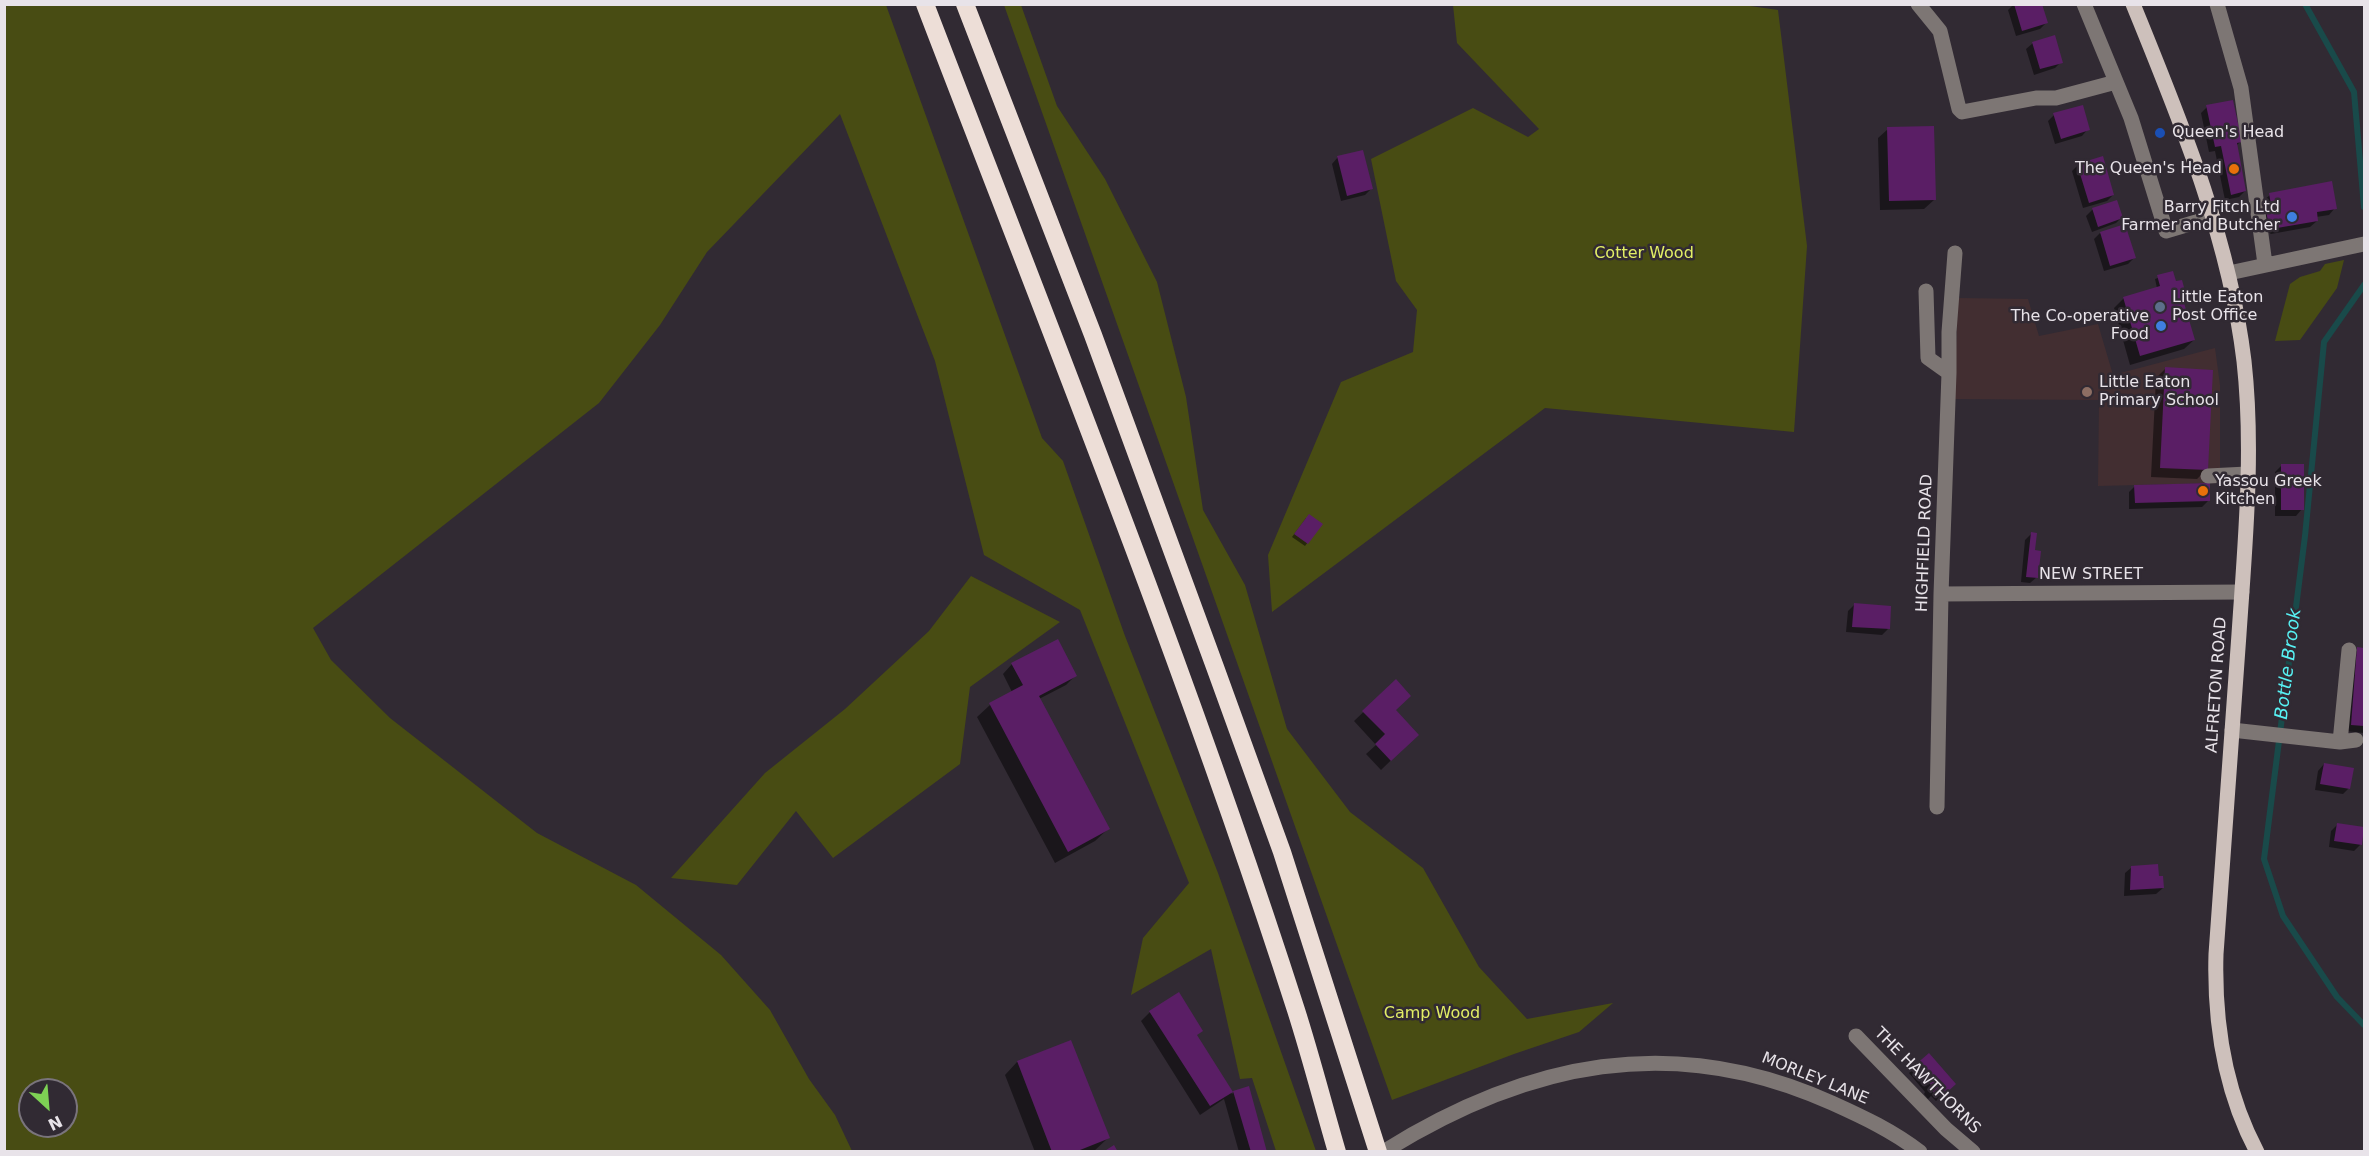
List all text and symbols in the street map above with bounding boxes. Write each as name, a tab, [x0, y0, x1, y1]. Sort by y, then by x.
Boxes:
place label: Queen's Head	[2172, 123, 2284, 143]
marker: Queen's Head	[2153, 126, 2167, 140]
place label: The Queen's Head	[2075, 159, 2222, 179]
marker: The Queen's Head	[2227, 162, 2241, 176]
place label: Barry Fitch Ltd Farmer and Butcher	[2121, 198, 2280, 236]
marker: Barry Fitch Ltd Farmer and Butcher	[2285, 210, 2299, 224]
park label: Cotter Wood	[1594, 244, 1694, 264]
place label: Little Eaton Post Office	[2172, 288, 2263, 326]
marker: Little Eaton Post Office	[2153, 300, 2167, 314]
place label: The Co-operative Food	[2011, 307, 2149, 345]
marker: The Co-operative Food	[2154, 319, 2168, 333]
place label: Little Eaton Primary School	[2099, 373, 2219, 411]
marker: Little Eaton Primary School	[2080, 385, 2094, 399]
place label: Yassou Greek Kitchen	[2215, 472, 2322, 510]
street label: HIGHFIELD ROAD	[1913, 474, 1937, 612]
marker: Yassou Greek Kitchen	[2196, 484, 2210, 498]
street label: NEW STREET	[2039, 565, 2143, 585]
water label: Bottle Brook	[2271, 607, 2307, 721]
street label: ALFRETON ROAD	[2203, 616, 2231, 754]
park label: Camp Wood	[1384, 1004, 1480, 1024]
street label: THE HAWTHORNS	[1870, 1024, 1984, 1138]
street label: MORLEY LANE	[1759, 1049, 1871, 1109]
north arrow	[18, 1078, 78, 1138]
text: N	[45, 1111, 65, 1134]

